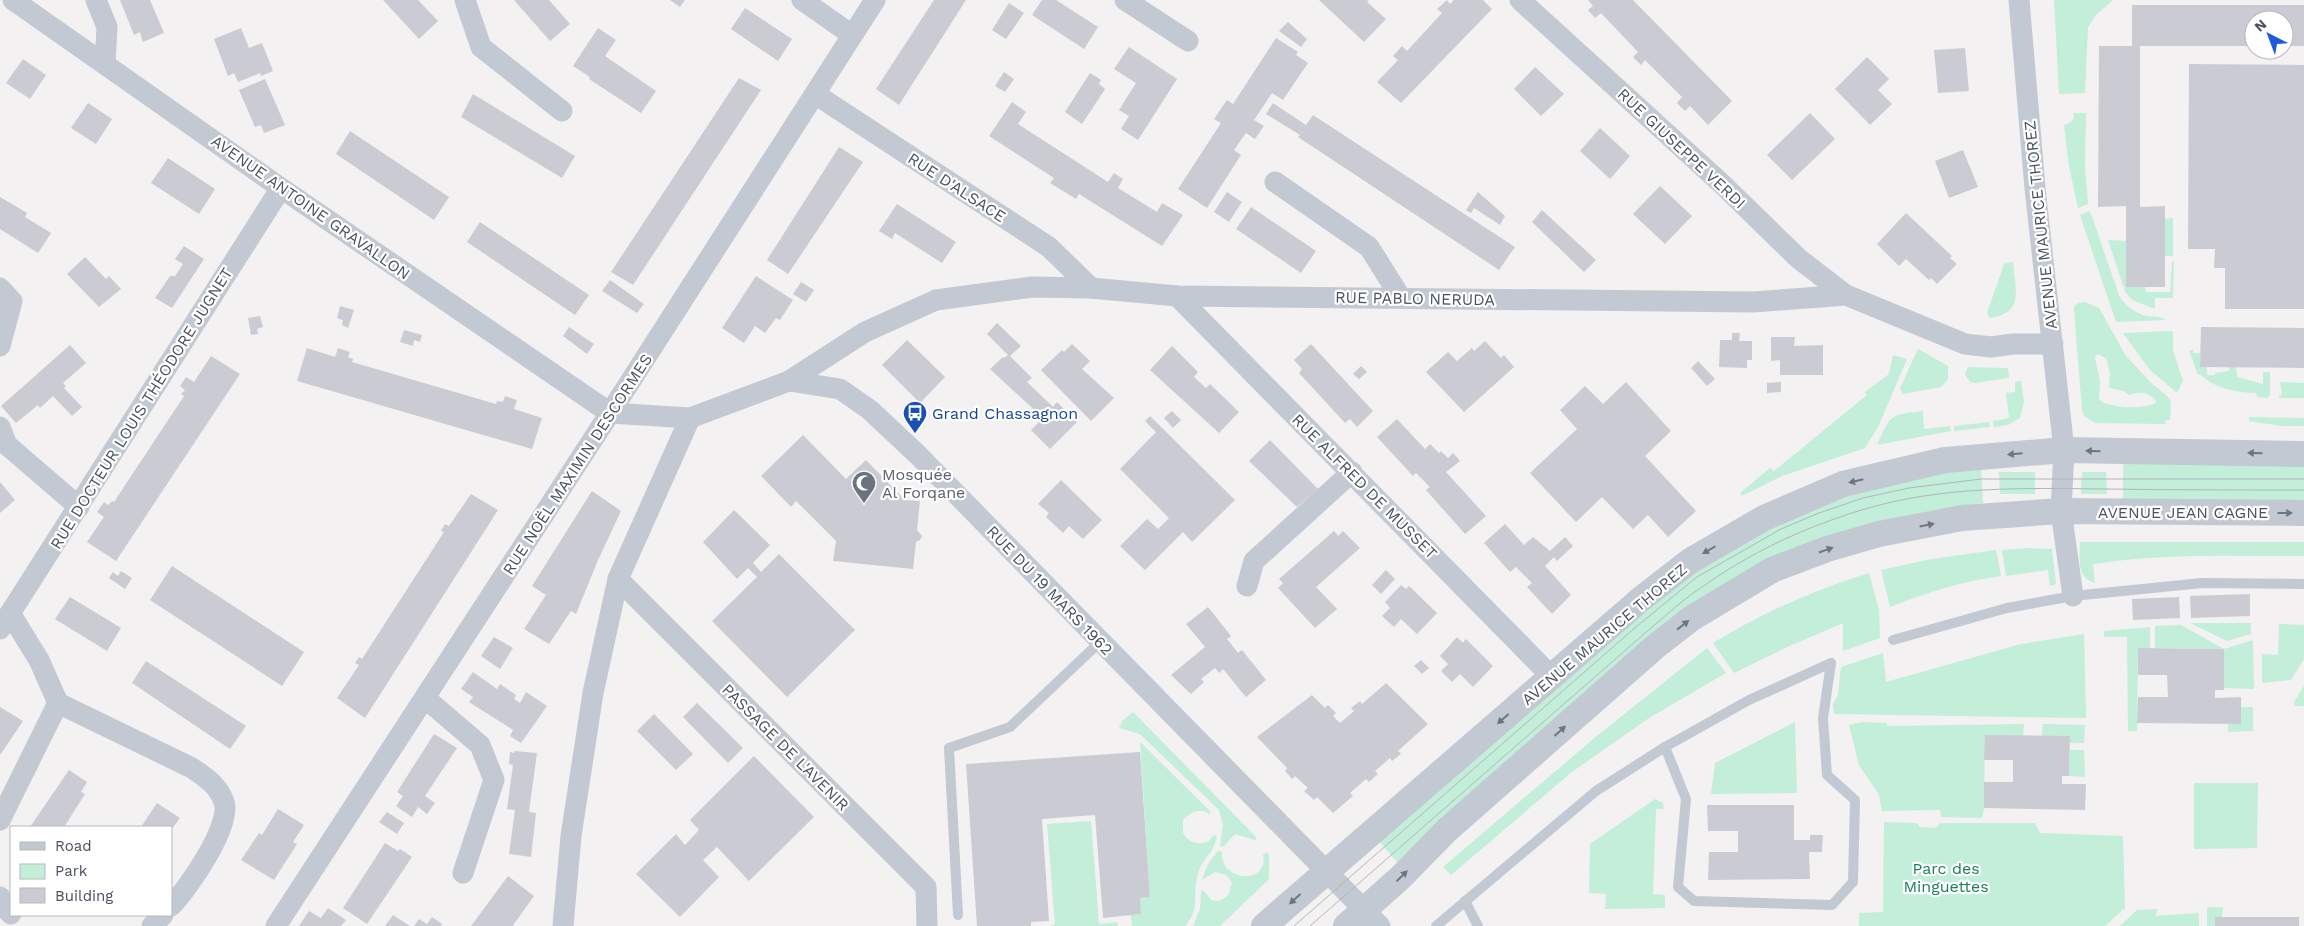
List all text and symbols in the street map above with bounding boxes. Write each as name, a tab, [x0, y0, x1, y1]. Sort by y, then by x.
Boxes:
north arrow	[2244, 10, 2294, 60]
text: N	[2251, 16, 2270, 35]
street label: RUE GIUSEPPE VERDI	[1614, 84, 1750, 213]
street label: AVENUE MAURICE THOREZ	[2020, 120, 2061, 330]
street label: AVENUE ANTOINE GRAVALLON	[208, 131, 414, 284]
street label: RUE D'ALSACE	[904, 149, 1009, 226]
street label: RUE DOCTEUR LOUIS THÉODORE JUGNET	[46, 264, 237, 552]
street label: RUE PABLO NERUDA	[1335, 288, 1496, 309]
street label: RUE NOËL MAXIMIN DESCORMES	[499, 350, 656, 578]
bus stop icon: Grand Chassagnon	[902, 400, 928, 434]
place label: Grand Chassagnon	[932, 404, 1078, 423]
street label: RUE ALFRED DE MUSSET	[1288, 410, 1441, 563]
one-way arrow	[2085, 447, 2101, 455]
one-way arrow	[2247, 449, 2263, 457]
one-way arrow	[2007, 450, 2023, 458]
place label: Mosquée Al Forqane	[882, 465, 965, 502]
mosque icon: Mosquée Al Forqane	[851, 470, 877, 504]
one-way arrow	[1848, 477, 1863, 485]
street label: AVENUE JEAN CAGNE	[2098, 503, 2268, 522]
one-way arrow	[2277, 509, 2293, 517]
one-way arrow	[1920, 520, 1936, 528]
street label: RUE DU 19 MARS 1962	[983, 522, 1116, 659]
one-way arrow	[1702, 545, 1715, 554]
one-way arrow	[1819, 546, 1834, 553]
street label: AVENUE MAURICE THOREZ	[1518, 560, 1691, 709]
one-way arrow	[1676, 619, 1689, 630]
street label: PASSAGE DE L'AVENIR	[718, 680, 853, 815]
one-way arrow	[1496, 714, 1509, 725]
one-way arrow	[1554, 725, 1566, 737]
legend	[10, 826, 172, 916]
text: Road	[55, 837, 92, 855]
park label: Parc des Minguettes	[1903, 859, 1989, 896]
text: Park	[55, 862, 88, 880]
one-way arrow	[1395, 870, 1407, 882]
text: Building	[55, 887, 113, 905]
one-way arrow	[1290, 893, 1302, 905]

